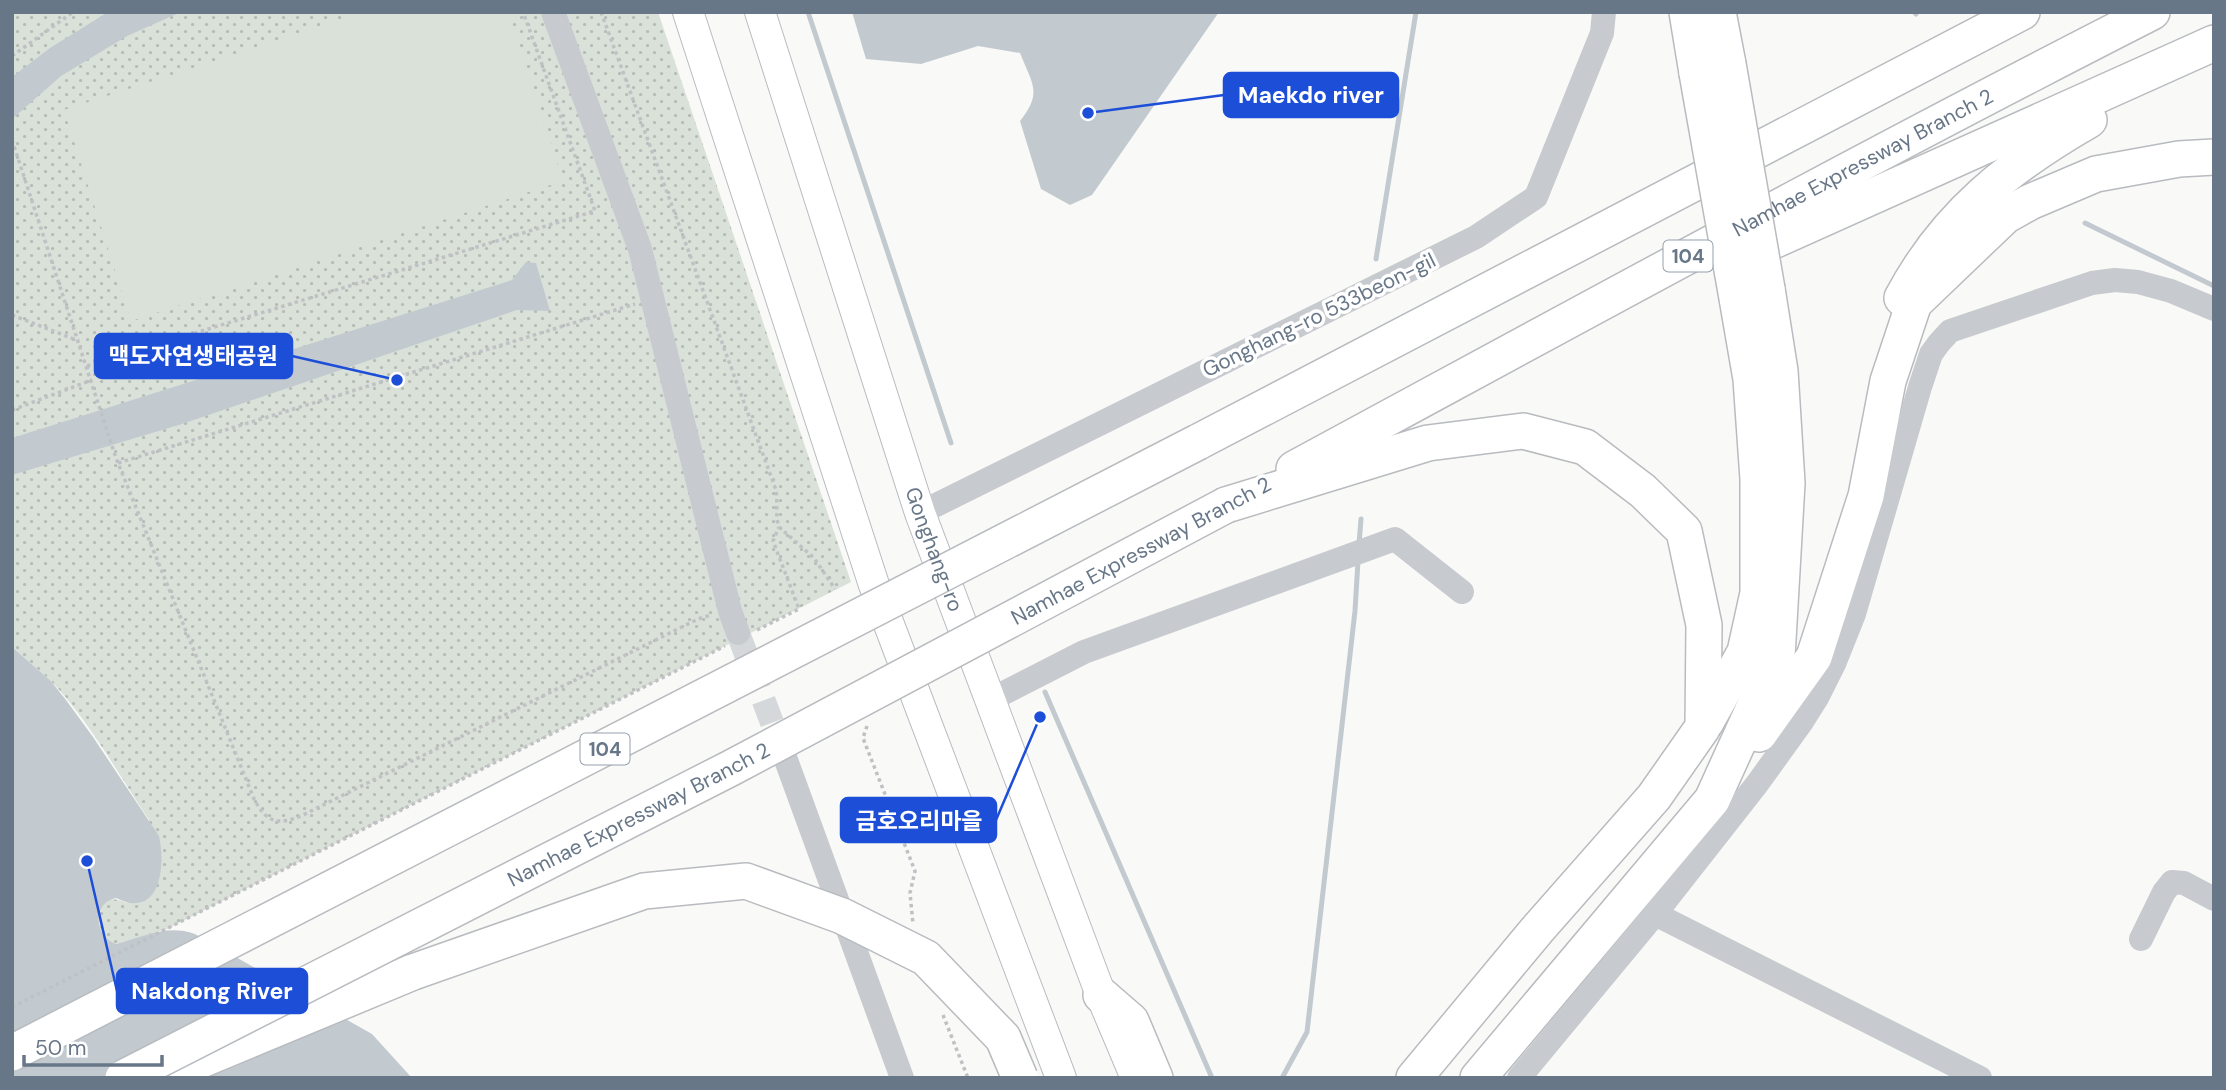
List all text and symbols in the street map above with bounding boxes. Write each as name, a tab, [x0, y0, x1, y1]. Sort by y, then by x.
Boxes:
callout: Maekdo river	[1224, 73, 1398, 117]
text: Maekdo river	[1238, 80, 1384, 110]
street label: Namhae Expressway Branch 2	[1728, 82, 1998, 243]
road number: 104	[1664, 240, 1712, 272]
street label: Gonghang-ro 533beon-gil	[1198, 246, 1440, 384]
callout: 맥도자연생태공원	[95, 334, 292, 378]
text: 맥도자연생태공원	[108, 341, 278, 371]
street label: Namhae Expressway Branch 2	[1006, 470, 1276, 632]
street label: Gonghang-ro	[899, 484, 970, 616]
road number: 104	[580, 734, 630, 764]
street label: Namhae Expressway Branch 2	[503, 736, 775, 894]
callout: 금호오리마을	[841, 798, 996, 842]
text: 금호오리마을	[856, 806, 982, 836]
callout: Nakdong River	[117, 969, 307, 1013]
text: Nakdong River	[131, 976, 293, 1006]
scale bar	[24, 1024, 163, 1068]
text: 50 m	[35, 1034, 86, 1062]

